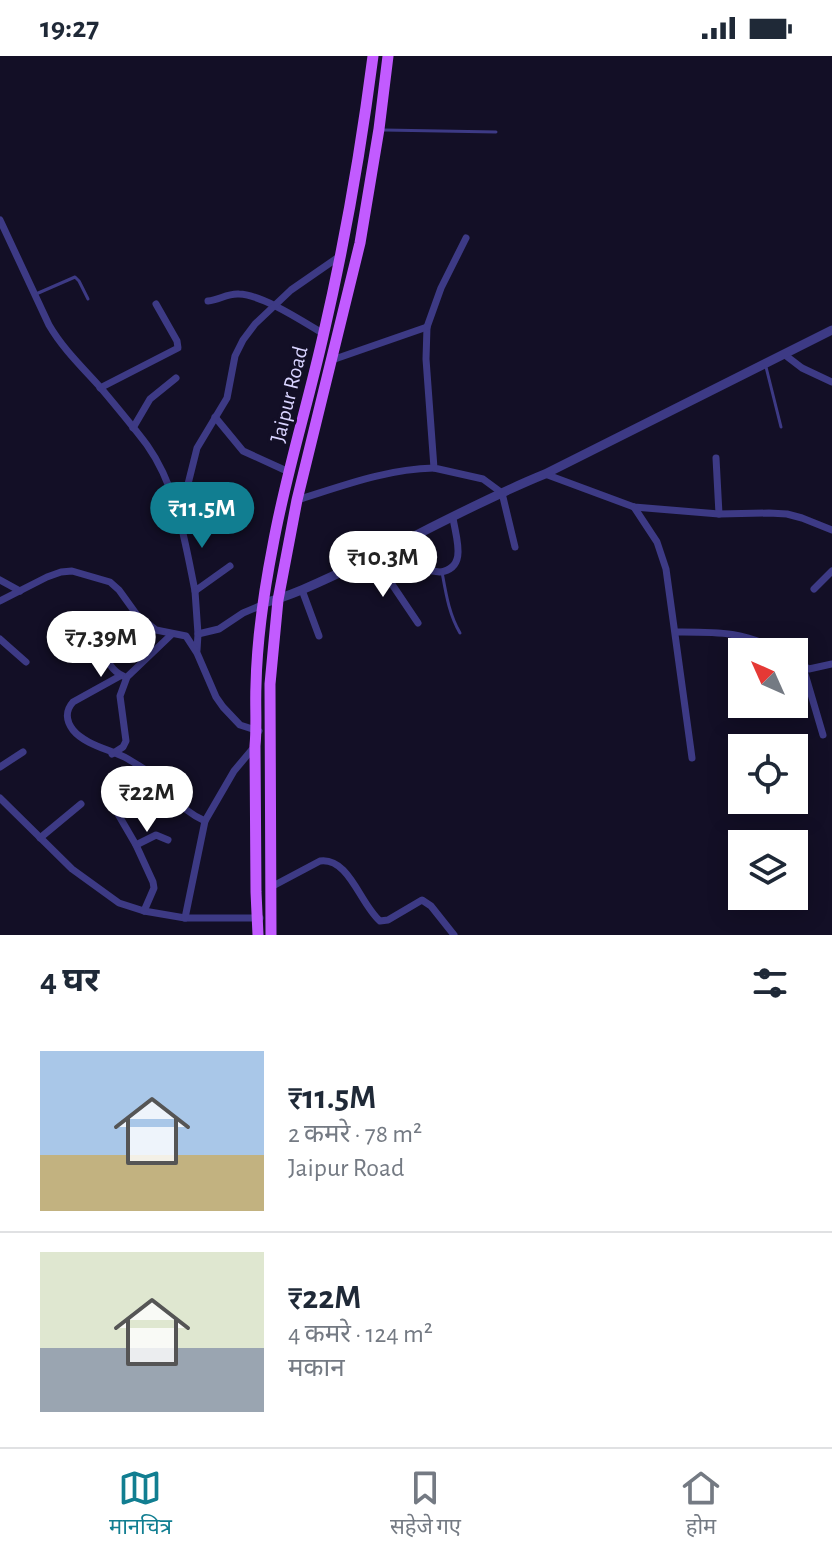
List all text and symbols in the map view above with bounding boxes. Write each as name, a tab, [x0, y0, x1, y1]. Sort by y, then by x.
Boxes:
text: 19:27	[40, 13, 99, 43]
street label: Jaipur Road	[266, 344, 312, 445]
pin: ₹11.5M	[137, 482, 267, 550]
text: ₹11.5M	[168, 495, 236, 521]
pin: ₹10.3M	[318, 531, 448, 599]
text: ₹10.3M	[347, 544, 419, 570]
pin: ₹7.39M	[36, 611, 166, 679]
text: ₹7.39M	[65, 624, 137, 650]
north arrow	[728, 638, 808, 718]
map controls	[728, 638, 808, 910]
button: locate	[728, 734, 808, 814]
pin: ₹22M	[100, 766, 194, 834]
text: ₹22M	[119, 779, 175, 805]
button: layers	[728, 830, 808, 910]
icon: filters	[748, 961, 792, 1005]
text: 4 घर	[40, 964, 99, 998]
text: ₹11.5M	[288, 1081, 376, 1115]
icon: home	[104, 1083, 200, 1179]
text: 2 कमरे · 78 m²	[288, 1121, 422, 1147]
text: Jaipur Road	[288, 1155, 404, 1181]
text: ₹22M	[288, 1281, 361, 1315]
icon: home	[104, 1284, 200, 1380]
text: 4 कमरे · 124 m²	[288, 1321, 433, 1347]
text: मकान	[288, 1355, 345, 1381]
tab: मानचित्र	[109, 1466, 172, 1543]
tab: सहेजे गए	[390, 1466, 461, 1543]
tab: होम	[679, 1466, 723, 1543]

